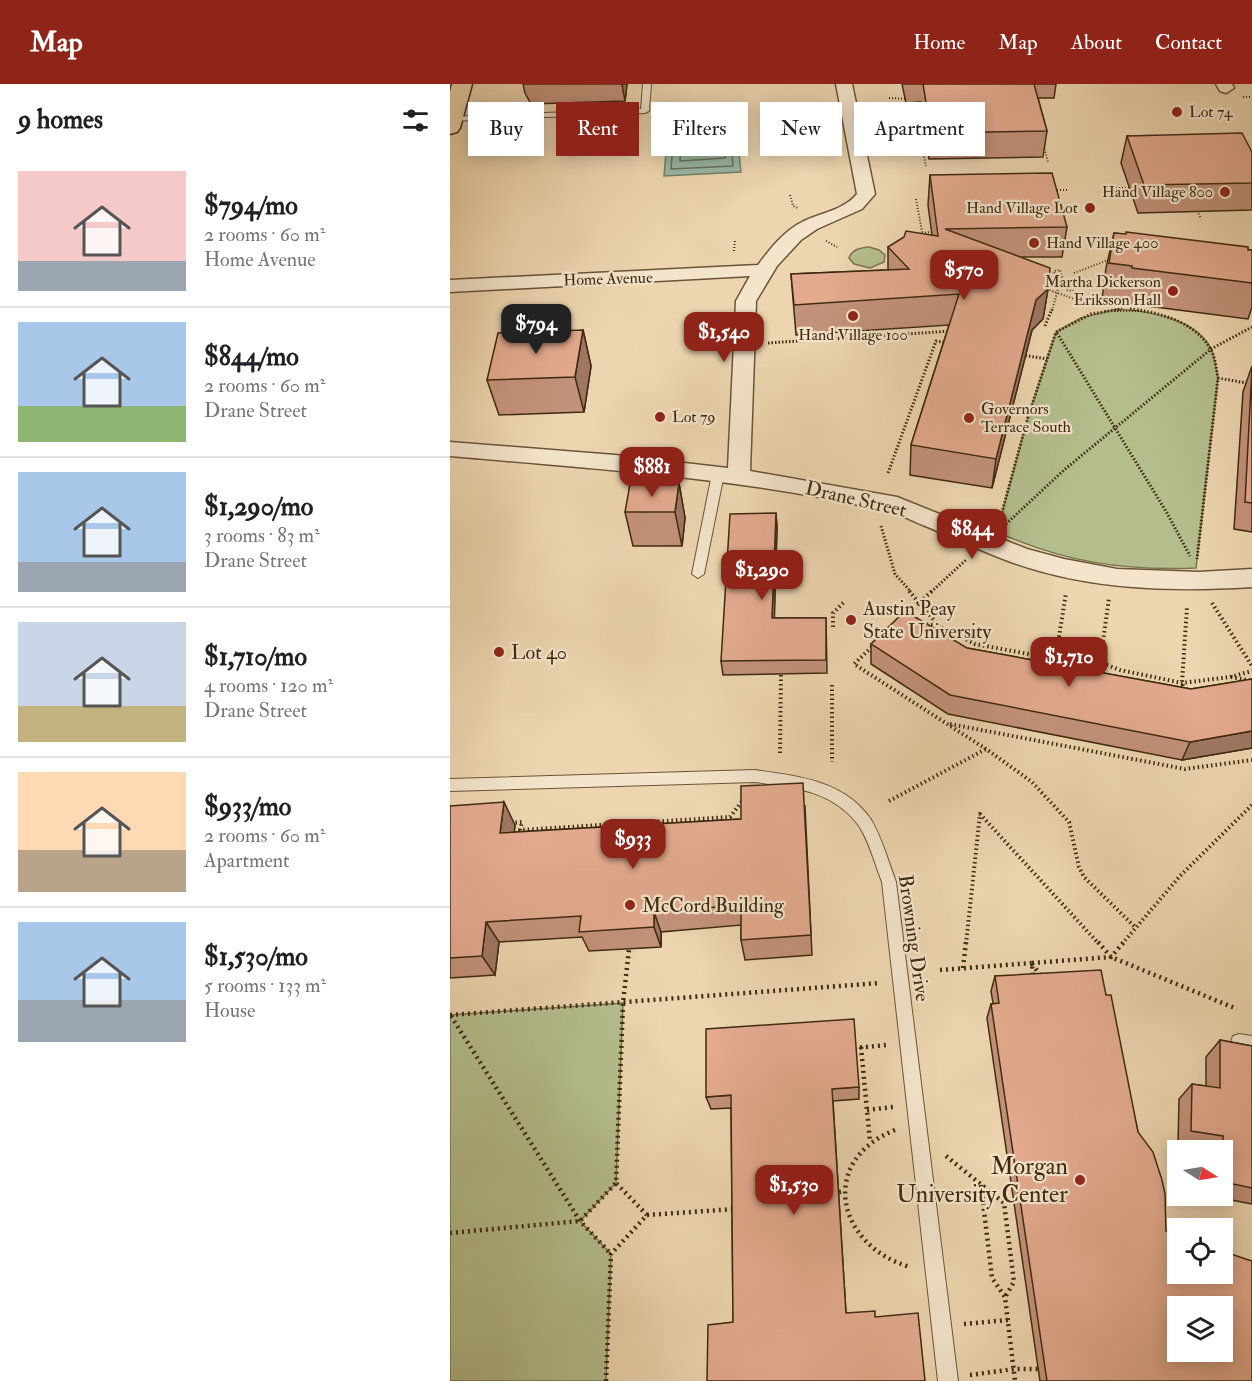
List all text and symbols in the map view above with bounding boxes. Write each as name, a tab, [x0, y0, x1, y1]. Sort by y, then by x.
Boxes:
text: Map	[30, 25, 83, 60]
text: Home	[913, 29, 965, 56]
text: Map	[998, 29, 1038, 56]
text: About	[1071, 29, 1122, 56]
text: Contact	[1155, 29, 1222, 56]
chip: Buy	[468, 102, 544, 156]
chip: Rent	[556, 102, 639, 156]
chip: Filters	[651, 102, 748, 156]
chip: New	[760, 102, 842, 156]
chip: Apartment	[854, 102, 985, 156]
place label: Lot 74	[1189, 102, 1234, 122]
text: 9 homes	[18, 104, 103, 136]
icon: filters	[399, 104, 432, 137]
marker: Lot 74	[1170, 105, 1184, 119]
place label: Hand Village 800	[1102, 182, 1213, 202]
marker: Hand Village 800	[1218, 185, 1232, 199]
text: $794/mo	[204, 190, 298, 222]
icon: home	[66, 195, 138, 267]
place label: Hand Village Lot	[966, 198, 1078, 218]
marker: Hand Village Lot	[1083, 201, 1097, 215]
text: 2 rooms · 60 m²	[204, 222, 325, 247]
place label: Hand Village 400	[1046, 233, 1158, 253]
marker: Hand Village 400	[1027, 236, 1041, 250]
text: Home Avenue	[204, 247, 316, 272]
pin: $570	[928, 250, 1000, 301]
text: $570	[944, 257, 984, 282]
street label: Home Avenue	[563, 267, 653, 291]
place label: Martha Dickerson Eriksson Hall	[1044, 272, 1161, 310]
marker: Martha Dickerson Eriksson Hall	[1166, 284, 1180, 298]
pin: $794	[500, 304, 572, 355]
marker: Hand Village 100	[846, 309, 860, 323]
text: $794	[515, 311, 557, 336]
pin: $1,540	[675, 312, 773, 363]
text: $1,540	[698, 319, 750, 344]
place label: Hand Village 100	[798, 325, 908, 345]
text: $844/mo	[204, 341, 299, 373]
icon: home	[66, 346, 138, 418]
text: 2 rooms · 60 m²	[204, 373, 325, 398]
text: Drane Street	[204, 398, 307, 423]
place label: Governors Terrace South	[981, 399, 1072, 437]
place label: Lot 79	[672, 407, 715, 427]
marker: Lot 79	[653, 410, 667, 424]
marker: Governors Terrace South	[962, 411, 976, 425]
pin: $881	[616, 447, 688, 498]
text: $881	[633, 454, 671, 479]
street label: Drane Street	[803, 475, 910, 523]
text: $1,290/mo	[204, 491, 313, 523]
icon: home	[66, 496, 138, 568]
pin: $844	[936, 509, 1008, 560]
text: $844	[951, 516, 993, 541]
text: 3 rooms · 83 m²	[204, 523, 320, 548]
text: Drane Street	[204, 548, 307, 573]
pin: $1,290	[713, 550, 811, 601]
text: $1,290	[735, 557, 789, 582]
place label: Austin Peay State University	[862, 596, 993, 644]
marker: Austin Peay State University	[844, 613, 858, 627]
pin: $1,710	[1020, 637, 1118, 688]
place label: Lot 40	[511, 640, 567, 665]
text: $1,710/mo	[204, 641, 307, 673]
text: $1,710	[1045, 644, 1093, 669]
marker: Lot 40	[492, 645, 506, 659]
icon: home	[66, 646, 138, 718]
text: 4 rooms · 120 m²	[204, 673, 333, 698]
text: Drane Street	[204, 698, 307, 723]
text: $933/mo	[204, 791, 291, 823]
icon: home	[66, 796, 138, 868]
pin: $933	[597, 819, 669, 870]
text: 2 rooms · 60 m²	[204, 823, 325, 848]
text: $933	[615, 826, 651, 851]
text: Apartment	[204, 848, 289, 873]
street label: Browning Drive	[893, 873, 935, 1003]
place label: McCord Building	[642, 893, 785, 918]
marker: McCord Building	[623, 898, 637, 912]
text: $1,530/mo	[204, 941, 308, 973]
icon: home	[66, 946, 138, 1018]
text: 5 rooms · 133 m²	[204, 973, 326, 998]
text: House	[204, 998, 255, 1023]
north arrow	[1167, 1140, 1233, 1206]
map controls	[1167, 1140, 1233, 1362]
place label: Morgan University Center	[896, 1151, 1068, 1210]
pin: $1,530	[745, 1165, 843, 1216]
text: $1,530	[769, 1172, 819, 1197]
marker: Morgan University Center	[1073, 1173, 1087, 1187]
button: locate	[1167, 1218, 1233, 1284]
button: layers	[1167, 1296, 1233, 1362]

